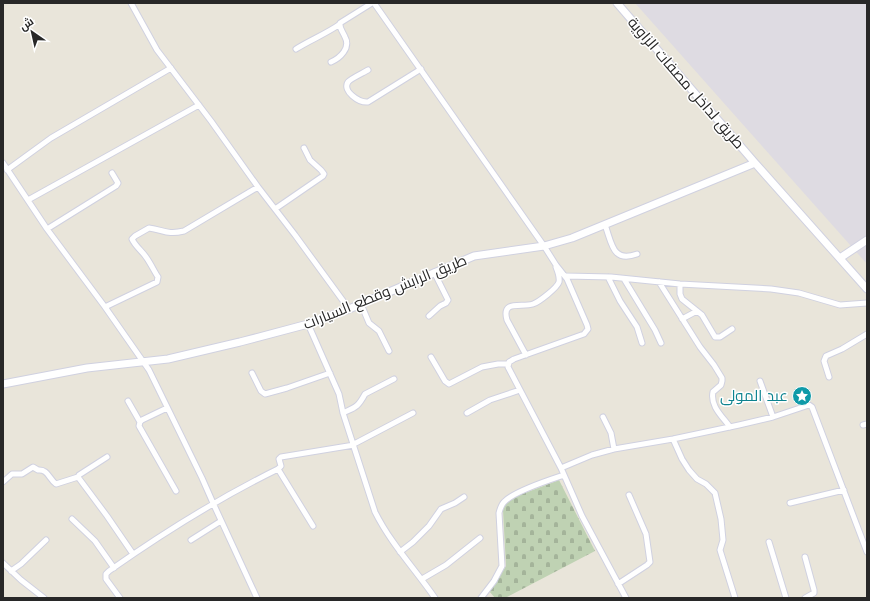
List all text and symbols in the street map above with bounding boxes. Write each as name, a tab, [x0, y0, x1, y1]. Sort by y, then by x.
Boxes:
north arrow	[12, 12, 52, 52]
street label: طريق لداخل مصفات الزاوية	[622, 12, 750, 154]
text: ش	[16, 13, 37, 34]
street label: طريق الرابش وقطع السيارات	[300, 249, 470, 335]
place label: عبد المولى	[720, 385, 788, 407]
place icon: عبد المولى	[791, 385, 813, 407]

